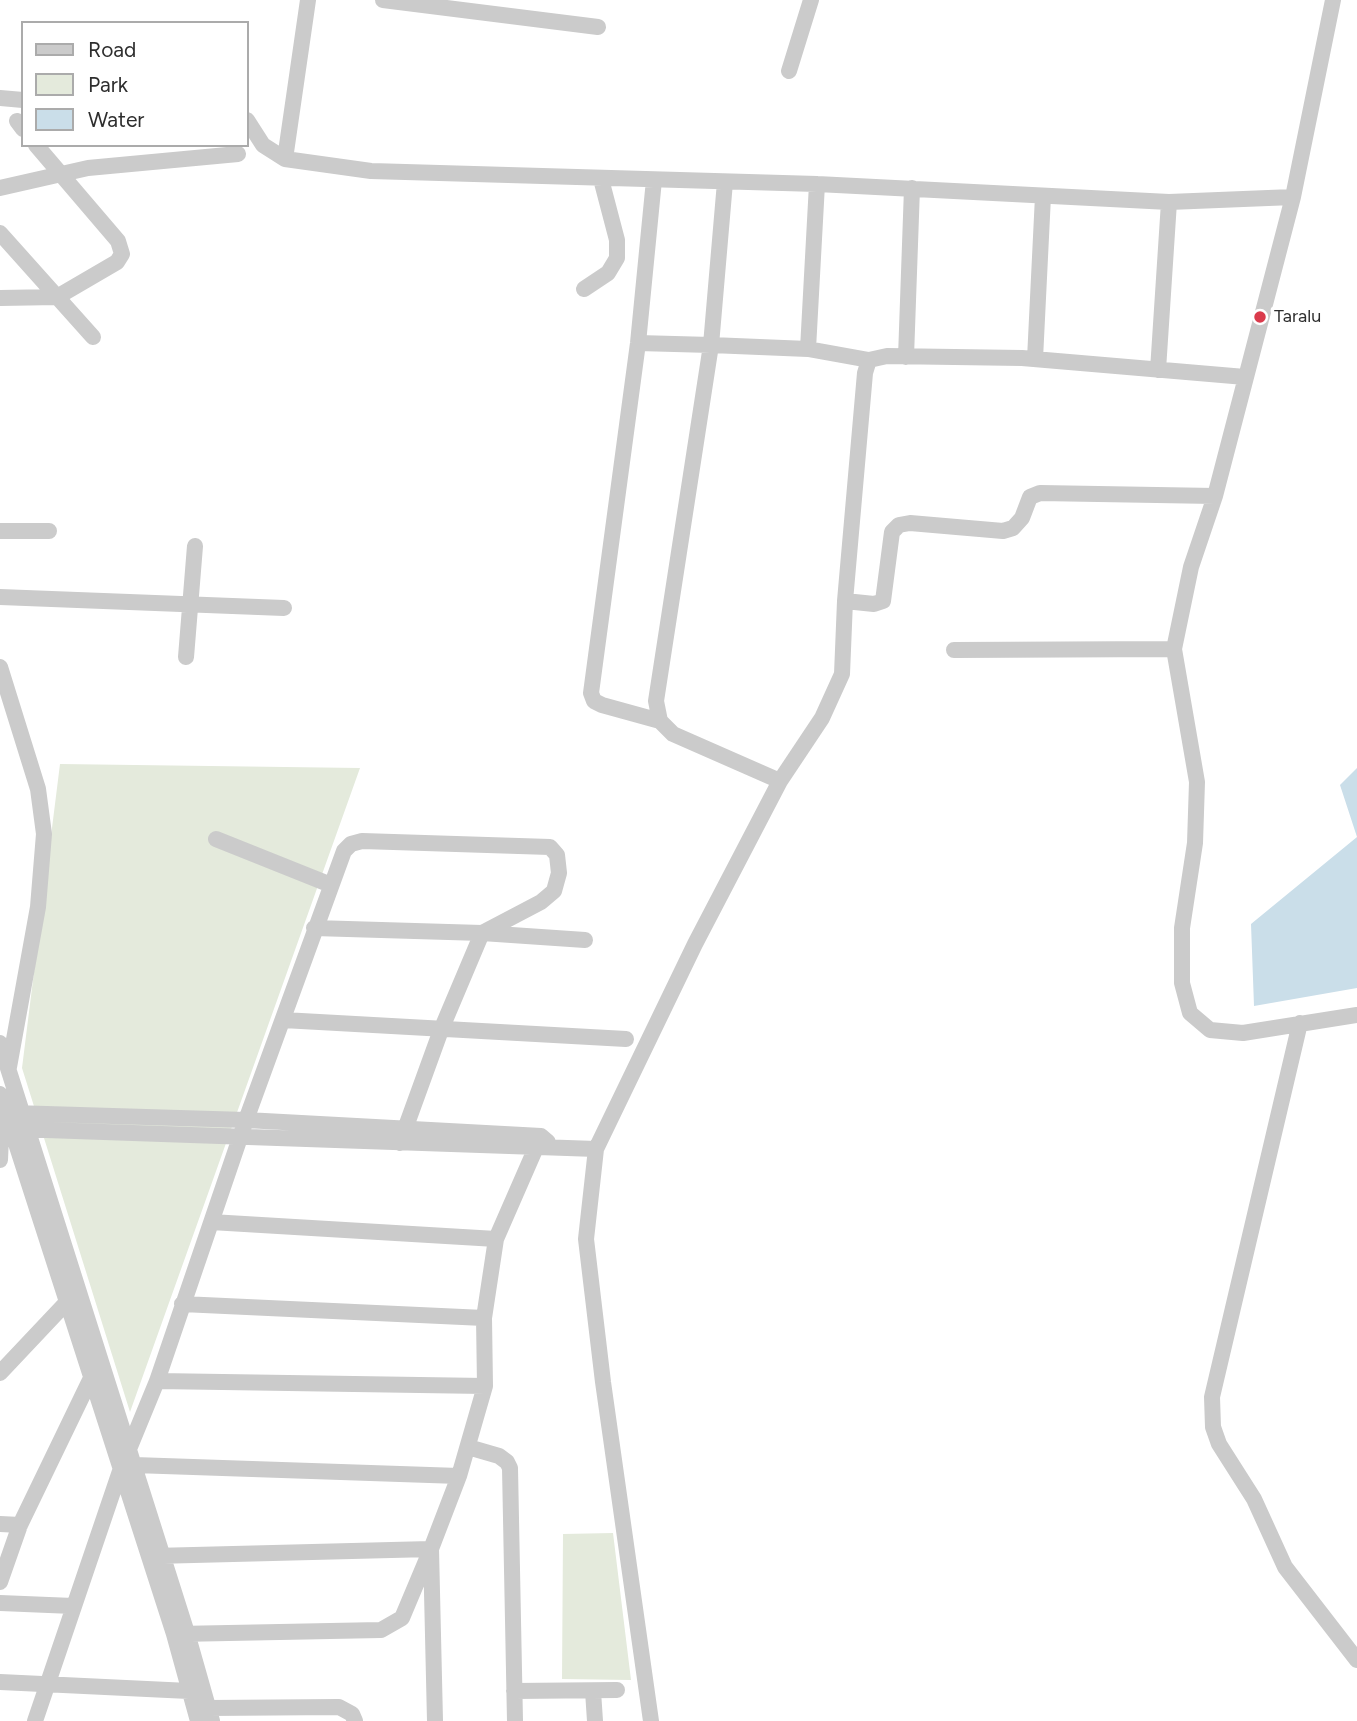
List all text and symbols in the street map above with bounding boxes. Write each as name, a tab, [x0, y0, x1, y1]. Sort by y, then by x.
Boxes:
legend	[21, 21, 248, 147]
text: Road	[88, 37, 136, 62]
text: Park	[88, 72, 128, 97]
text: Water	[88, 107, 144, 132]
place label: Taralu	[1274, 306, 1321, 328]
marker: Taralu	[1252, 309, 1268, 325]

